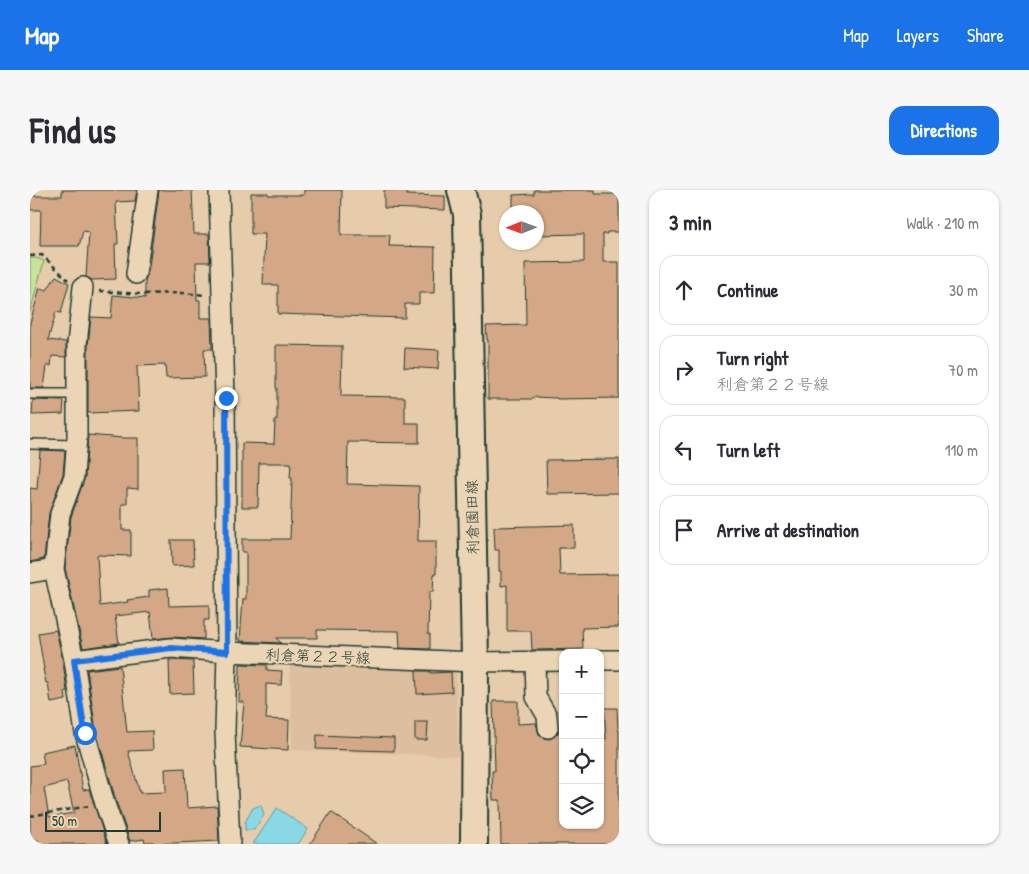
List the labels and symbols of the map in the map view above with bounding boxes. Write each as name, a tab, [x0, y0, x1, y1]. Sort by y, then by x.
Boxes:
north arrow	[499, 205, 544, 250]
route end	[215, 387, 238, 410]
street label: 利倉園田線	[461, 479, 483, 555]
street label: 利倉第２２号線	[265, 644, 371, 668]
route start	[74, 722, 97, 745]
scale bar	[45, 809, 161, 832]

